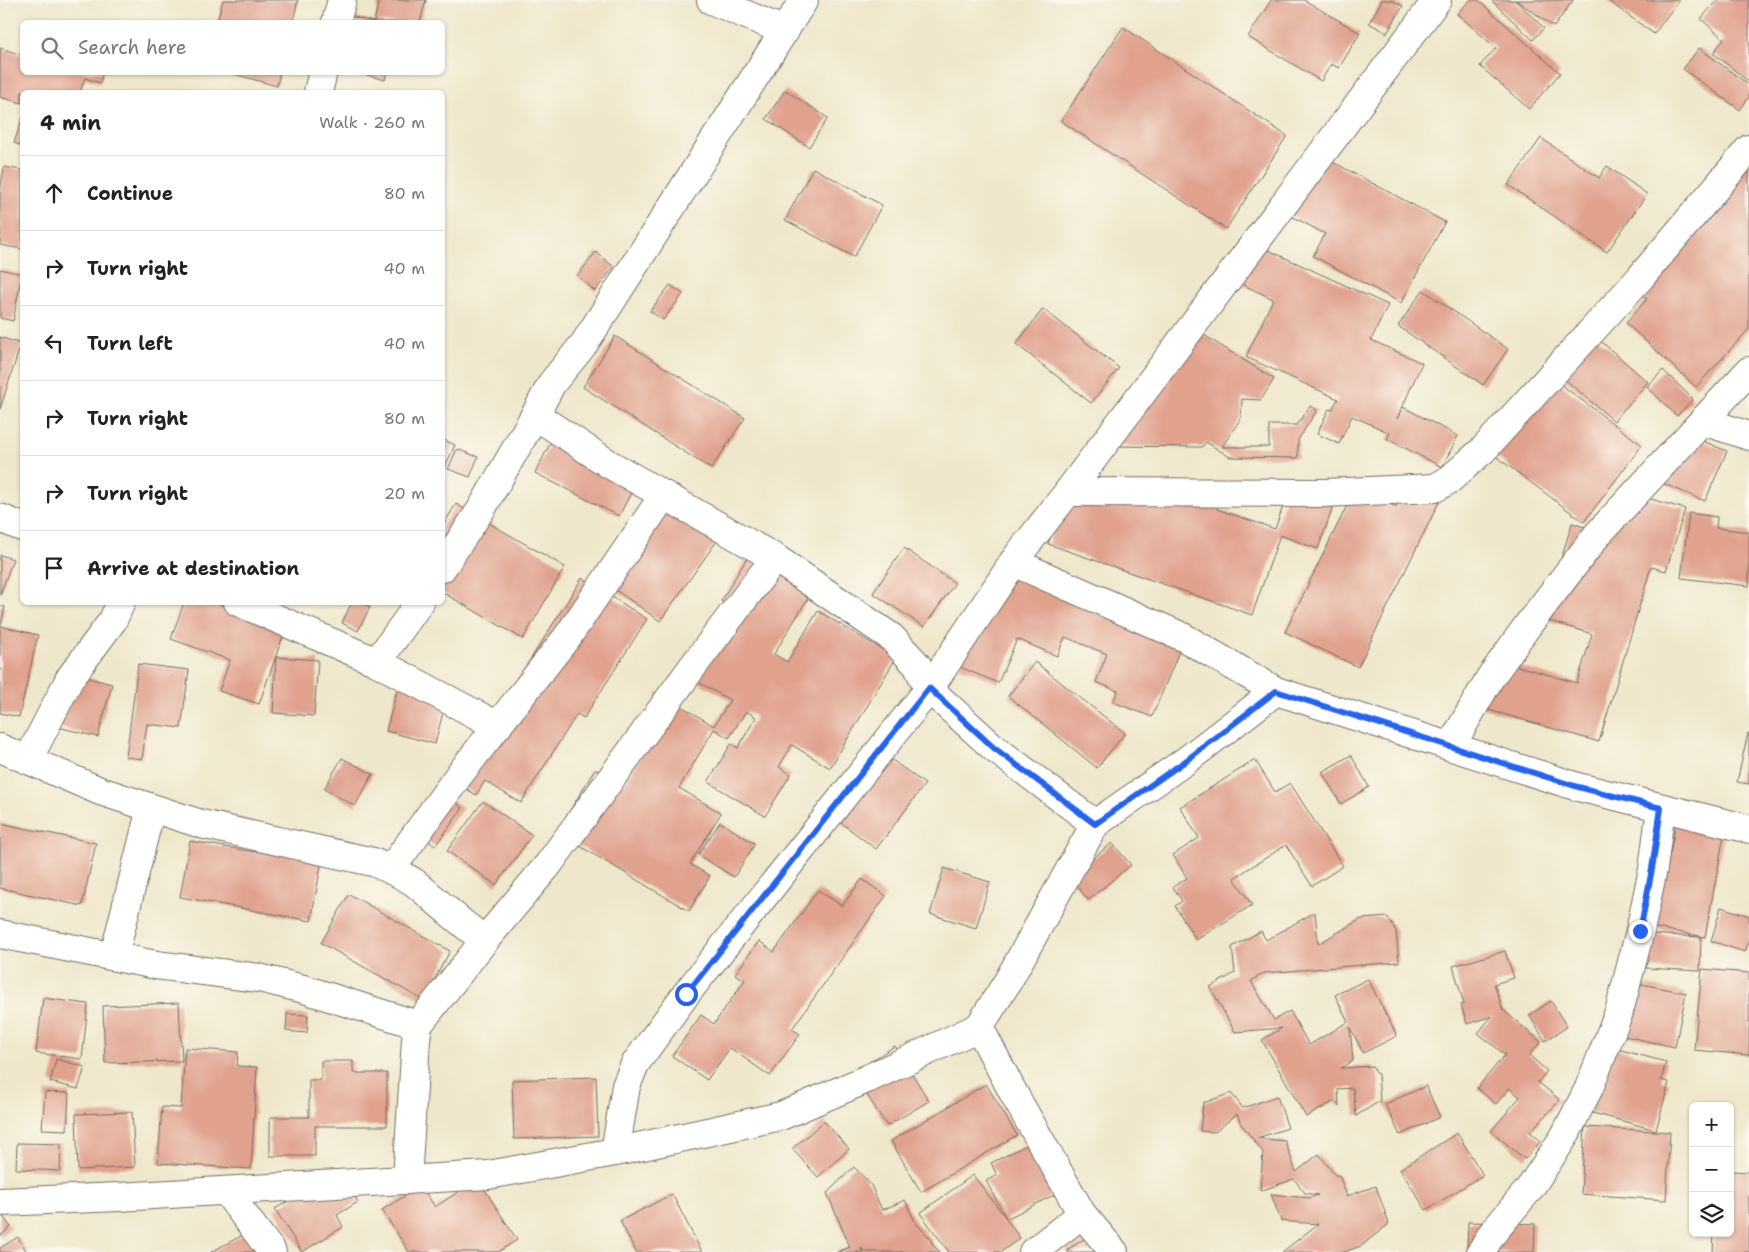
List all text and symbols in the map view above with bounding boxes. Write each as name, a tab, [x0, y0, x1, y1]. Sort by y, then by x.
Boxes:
search box	[20, 20, 445, 75]
icon: search	[38, 34, 66, 62]
text: Search here	[78, 35, 187, 60]
text: 4 min	[40, 109, 101, 137]
text: Walk · 260 m	[319, 112, 425, 133]
icon: ahead	[40, 179, 68, 207]
text: Continue	[87, 181, 173, 206]
text: 80 m	[384, 183, 425, 204]
icon: right	[40, 254, 68, 282]
text: Turn right	[87, 256, 188, 281]
text: 40 m	[383, 258, 425, 279]
icon: left	[40, 329, 68, 357]
text: Turn left	[87, 331, 173, 356]
text: 40 m	[383, 333, 425, 354]
icon: right	[40, 404, 68, 432]
text: Turn right	[87, 406, 188, 431]
text: 80 m	[384, 408, 425, 429]
icon: right	[40, 479, 68, 507]
text: Turn right	[87, 481, 188, 506]
text: 20 m	[384, 483, 425, 504]
icon: arrive	[40, 554, 68, 582]
text: Arrive at destination	[87, 556, 299, 581]
route end	[1629, 920, 1652, 943]
route start	[675, 983, 698, 1006]
map controls	[1689, 1102, 1734, 1237]
button: +	[1689, 1102, 1734, 1147]
button: −	[1689, 1147, 1734, 1192]
button: layers	[1689, 1192, 1734, 1237]

